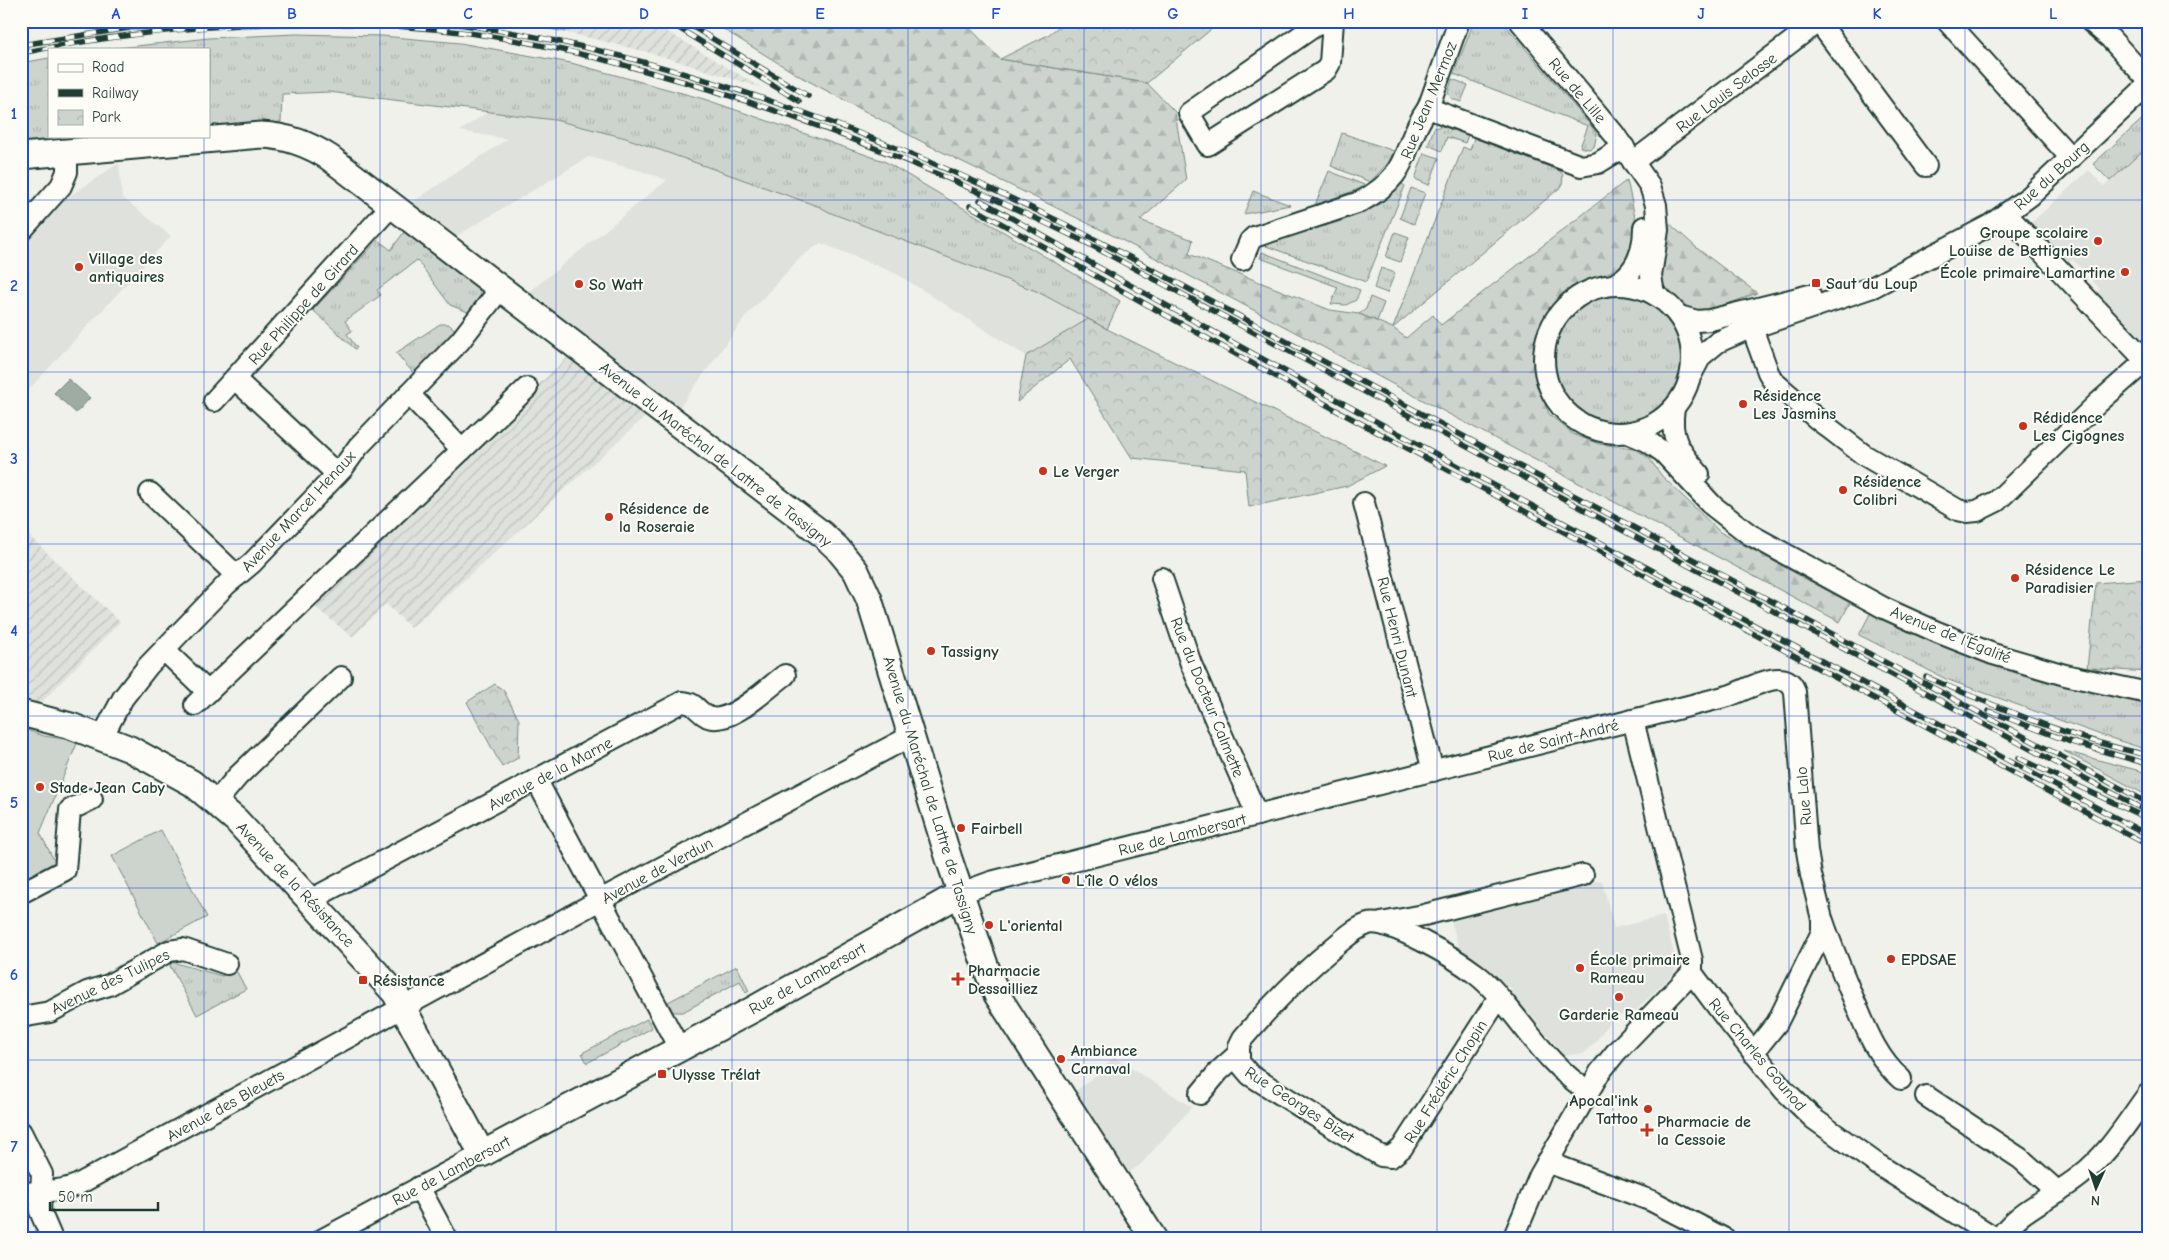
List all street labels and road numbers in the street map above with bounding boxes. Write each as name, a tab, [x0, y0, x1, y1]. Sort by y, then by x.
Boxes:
street label: Rue Jean Mermoz	[1397, 39, 1461, 162]
street label: Rue Louis Selosse	[1673, 49, 1780, 136]
street label: Rue de Lille	[1545, 54, 1610, 127]
street label: Rue du Bourg	[2011, 138, 2093, 214]
street label: Rue Philippe de Girard	[245, 241, 362, 368]
street label: Avenue du Maréchal de Lattre de Tassigny	[596, 358, 836, 552]
street label: Avenue Marcel Henaux	[238, 447, 360, 576]
street label: Rue Henri Dunant	[1373, 575, 1421, 700]
street label: Avenue de l'Égalité	[1888, 602, 2014, 667]
street label: Rue du Docteur Calmette	[1167, 615, 1247, 780]
street label: Avenue du Maréchal de Lattre de Tassigny	[879, 654, 981, 937]
street label: Rue de Saint-André	[1486, 716, 1620, 766]
street label: Avenue de la Marne	[485, 734, 616, 814]
street label: Rue Lalo	[1792, 766, 1816, 826]
street label: Rue de Lambersart	[1117, 810, 1248, 860]
street label: Avenue de la Résistance	[233, 818, 358, 951]
street label: Avenue de Verdun	[599, 834, 716, 908]
street label: Rue de Lambersart	[746, 939, 869, 1018]
street label: Avenue des Tulipes	[48, 945, 173, 1018]
street label: Rue Charles Gounod	[1705, 995, 1810, 1115]
street label: Rue Frédéric Chopin	[1401, 1017, 1491, 1146]
street label: Rue Georges Bizet	[1242, 1063, 1358, 1147]
street label: Avenue des Bleuets	[164, 1066, 288, 1146]
street label: Rue de Lambersart	[389, 1132, 514, 1210]

